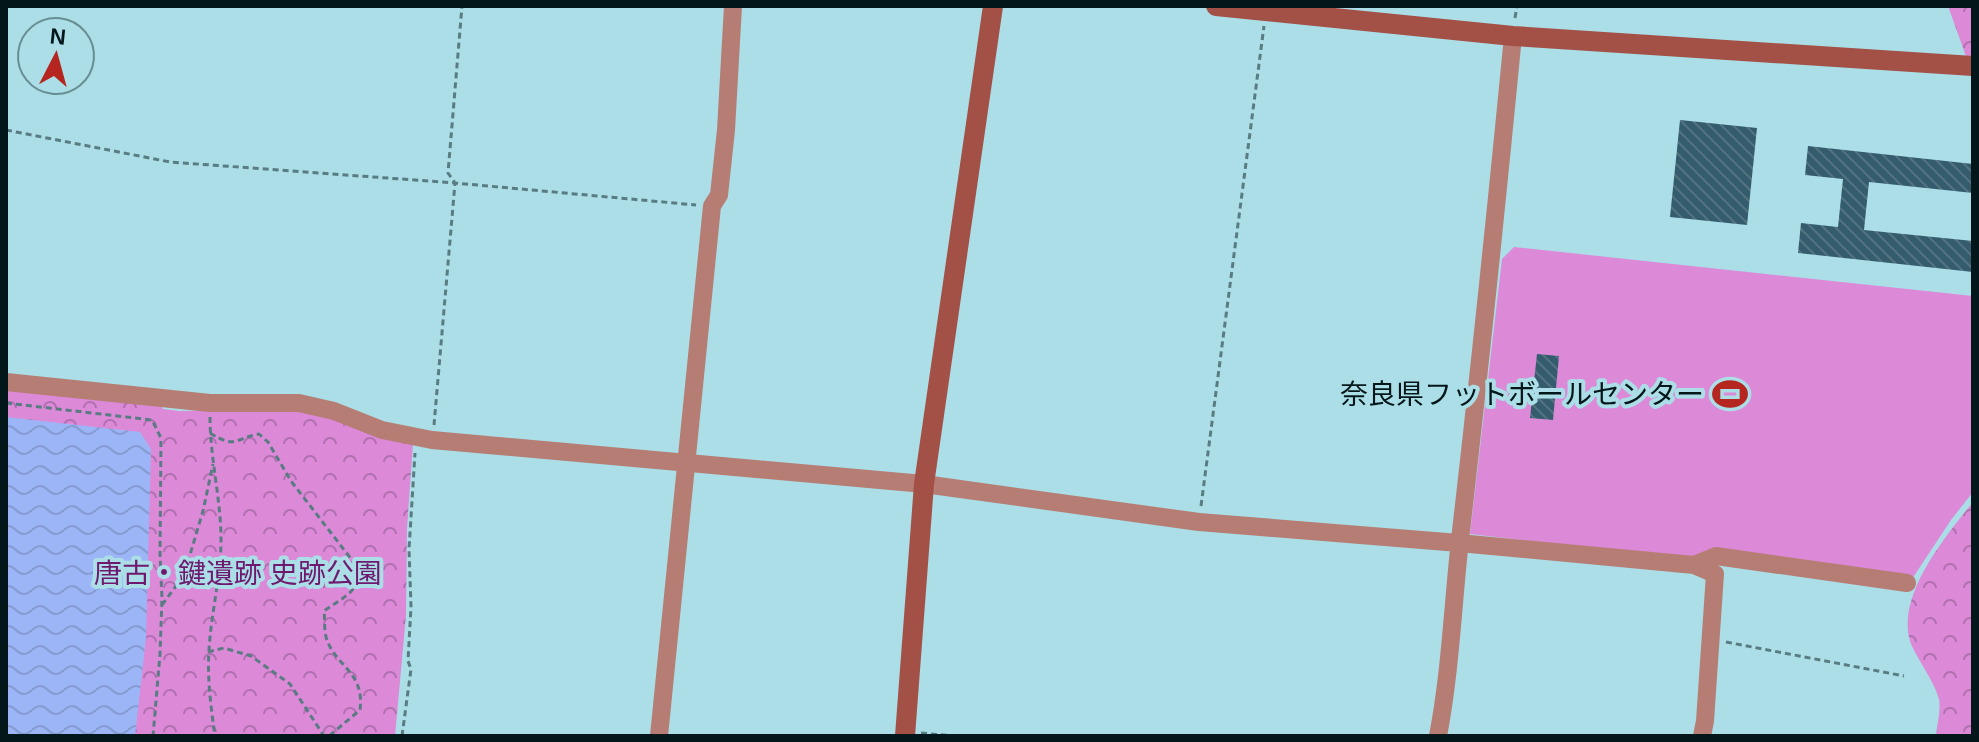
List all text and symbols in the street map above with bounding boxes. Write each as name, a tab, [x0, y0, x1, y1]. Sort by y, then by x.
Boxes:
north arrow	[16, 16, 96, 96]
text: N	[49, 23, 67, 50]
sports icon: 奈良県フットボールセンター	[1711, 375, 1749, 413]
place label: 奈良県フットボールセンター	[1340, 379, 1704, 410]
park label: 唐古・鍵遺跡 史跡公園	[94, 558, 382, 589]

